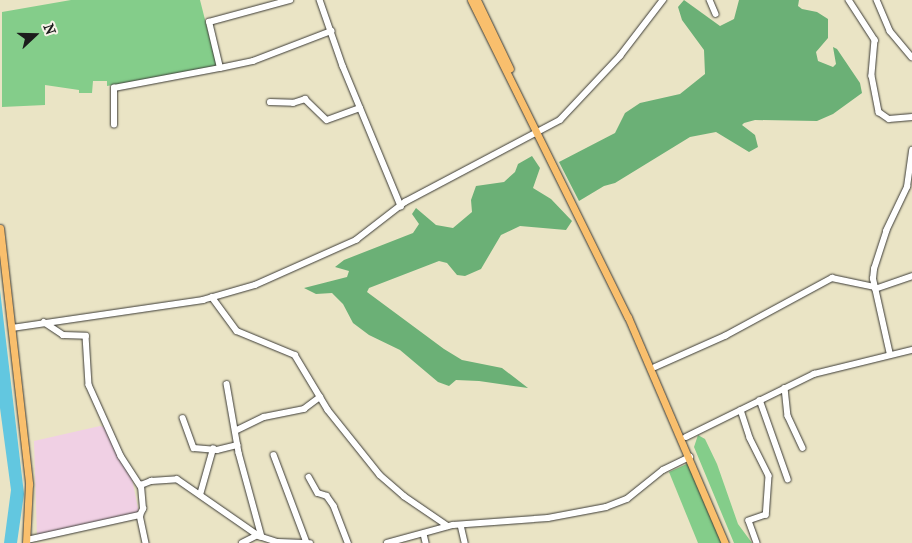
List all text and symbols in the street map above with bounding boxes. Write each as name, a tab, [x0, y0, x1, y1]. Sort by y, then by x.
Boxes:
north arrow	[10, 10, 60, 60]
text: N	[40, 21, 59, 37]

